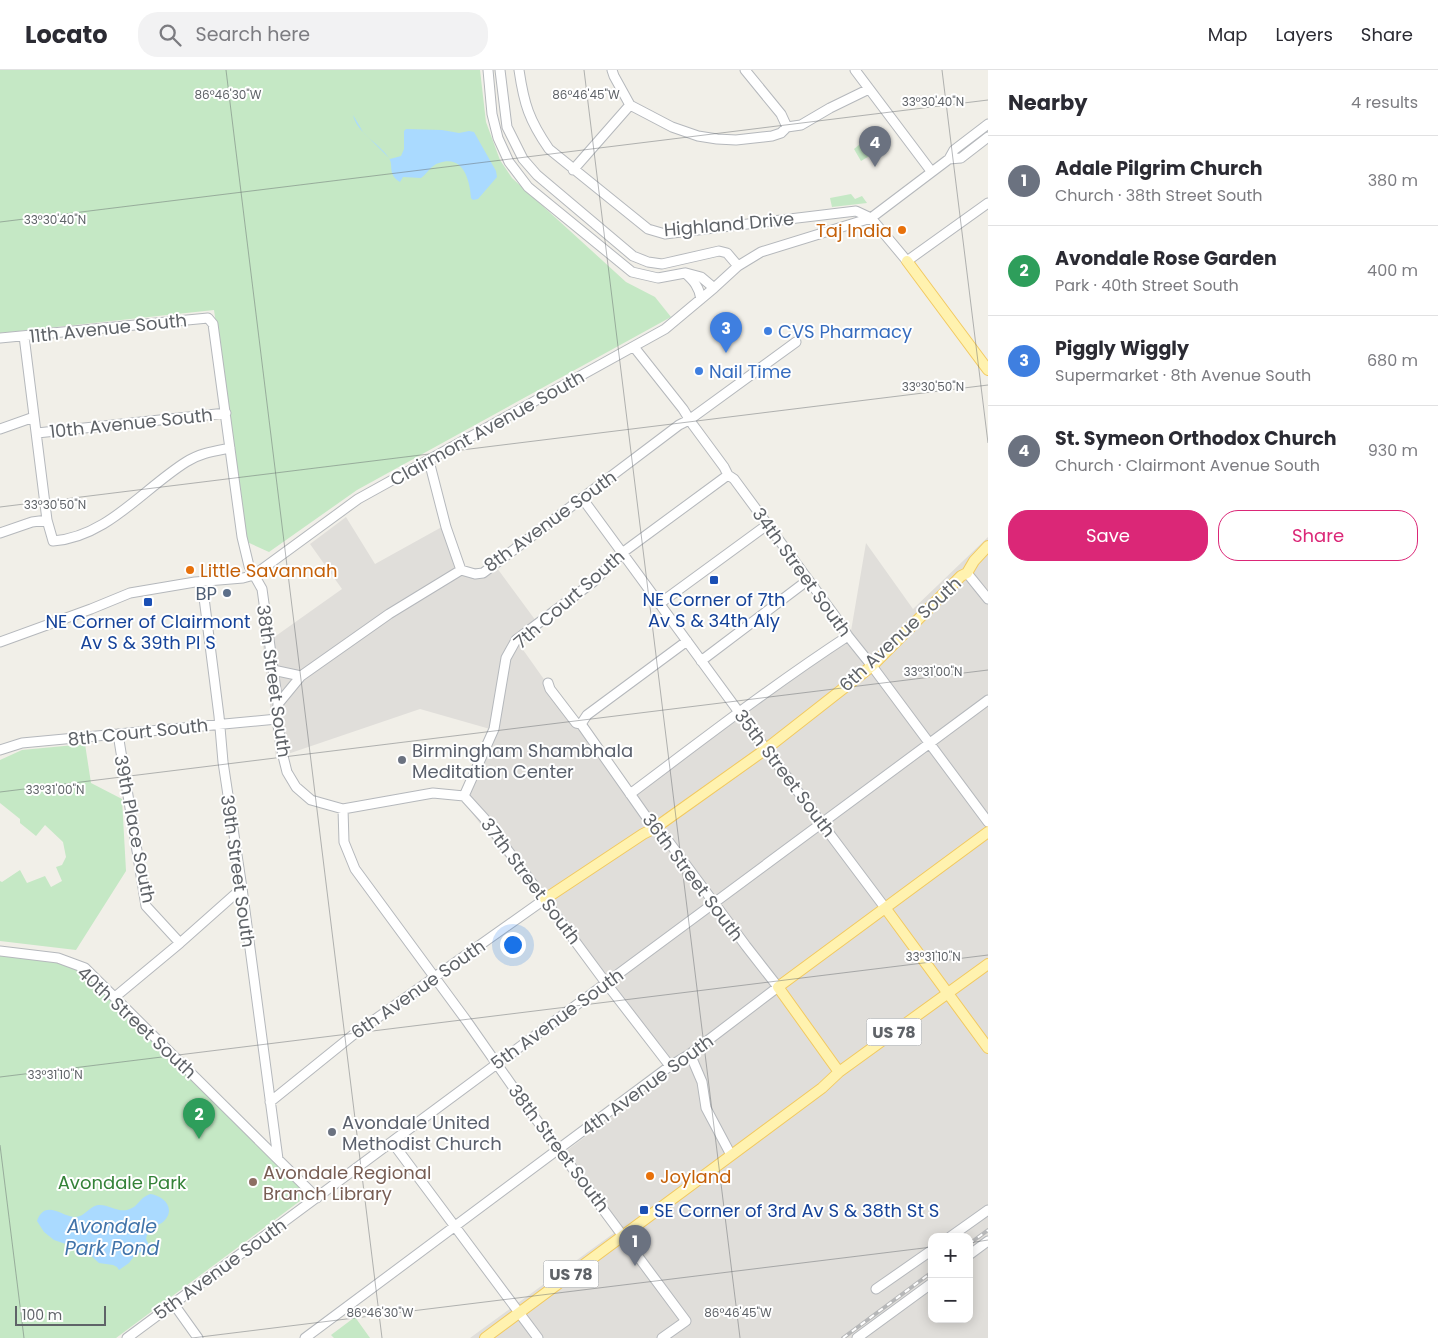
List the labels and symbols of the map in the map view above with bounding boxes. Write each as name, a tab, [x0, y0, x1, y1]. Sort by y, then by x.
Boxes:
text: 86°46'30"W	[194, 86, 262, 103]
text: 86°46'45"W	[552, 86, 620, 103]
text: 33°30'40"N	[902, 93, 964, 110]
pin: 4	[859, 126, 891, 167]
street label: Highland Drive	[663, 206, 795, 242]
text: 33°30'40"N	[24, 211, 86, 228]
place label: Taj India	[816, 218, 892, 243]
marker: Taj India	[896, 224, 908, 236]
street label: 11th Avenue South	[28, 307, 188, 349]
pin: 3	[710, 312, 742, 353]
place label: CVS Pharmacy	[778, 319, 912, 344]
marker: CVS Pharmacy	[762, 325, 774, 337]
place label: Nail Time	[709, 359, 791, 384]
street label: Clairmont Avenue South	[385, 364, 589, 492]
marker: Nail Time	[693, 365, 705, 377]
text: 33°30'50"N	[902, 378, 964, 395]
street label: 10th Avenue South	[48, 402, 214, 444]
street label: 8th Avenue South	[479, 464, 621, 578]
text: 33°30'50"N	[24, 496, 86, 513]
street label: 34th Street South	[747, 502, 857, 642]
street label: 7th Court South	[508, 544, 630, 654]
place label: Little Savannah	[200, 558, 337, 583]
marker: Little Savannah	[184, 564, 196, 576]
street label: 6th Avenue South	[834, 571, 966, 697]
marker: NE Corner of 7th Av S & 34th Aly	[708, 574, 720, 586]
place label: BP	[196, 581, 217, 606]
marker: BP	[221, 587, 233, 599]
place label: NE Corner of 7th Av S & 34th Aly	[642, 587, 786, 633]
marker: NE Corner of Clairmont Av S & 39th Pl S	[142, 596, 154, 608]
street label: 38th Street South	[251, 603, 297, 759]
place label: NE Corner of Clairmont Av S & 39th Pl S	[45, 609, 251, 655]
text: 33°31'00"N	[904, 663, 962, 680]
street label: 35th Street South	[729, 704, 841, 842]
street label: 8th Court South	[67, 712, 209, 752]
place label: Birmingham Shambhala Meditation Center	[412, 738, 633, 784]
street label: 39th Place South	[108, 753, 162, 905]
marker: Birmingham Shambhala Meditation Center	[396, 754, 408, 766]
text: 33°31'00"N	[26, 781, 84, 798]
street label: 39th Street South	[215, 793, 261, 949]
street label: 36th Street South	[637, 808, 749, 946]
street label: 37th Street South	[475, 813, 587, 949]
your location	[500, 932, 526, 958]
street label: 6th Avenue South	[346, 933, 490, 1045]
text: 33°31'10"N	[905, 948, 961, 965]
street label: 40th Street South	[72, 960, 202, 1084]
street label: 5th Avenue South	[486, 962, 628, 1076]
road number: US 78	[866, 1019, 922, 1046]
street label: 4th Avenue South	[576, 1028, 718, 1142]
text: 33°31'10"N	[27, 1066, 83, 1083]
street label: 38th Street South	[503, 1079, 615, 1217]
pin: 2	[183, 1098, 215, 1139]
place label: Avondale United Methodist Church	[342, 1110, 502, 1156]
marker: Avondale United Methodist Church	[326, 1126, 338, 1138]
place label: Avondale Regional Branch Library	[263, 1160, 431, 1206]
place label: Joyland	[660, 1164, 731, 1189]
park label: Avondale Park	[58, 1170, 187, 1195]
marker: Joyland	[644, 1170, 656, 1182]
marker: Avondale Regional Branch Library	[247, 1176, 259, 1188]
place label: SE Corner of 3rd Av S & 38th St S	[654, 1198, 939, 1223]
marker: SE Corner of 3rd Av S & 38th St S	[638, 1204, 650, 1216]
street label: 5th Avenue South	[149, 1212, 291, 1326]
water label: Avondale Park Pond	[65, 1213, 159, 1262]
pin: 1	[619, 1225, 651, 1266]
road number: US 78	[544, 1260, 598, 1288]
scale bar	[15, 1303, 106, 1326]
text: 86°46'30"W	[346, 1304, 414, 1321]
text: 86°46'45"W	[704, 1304, 772, 1321]

